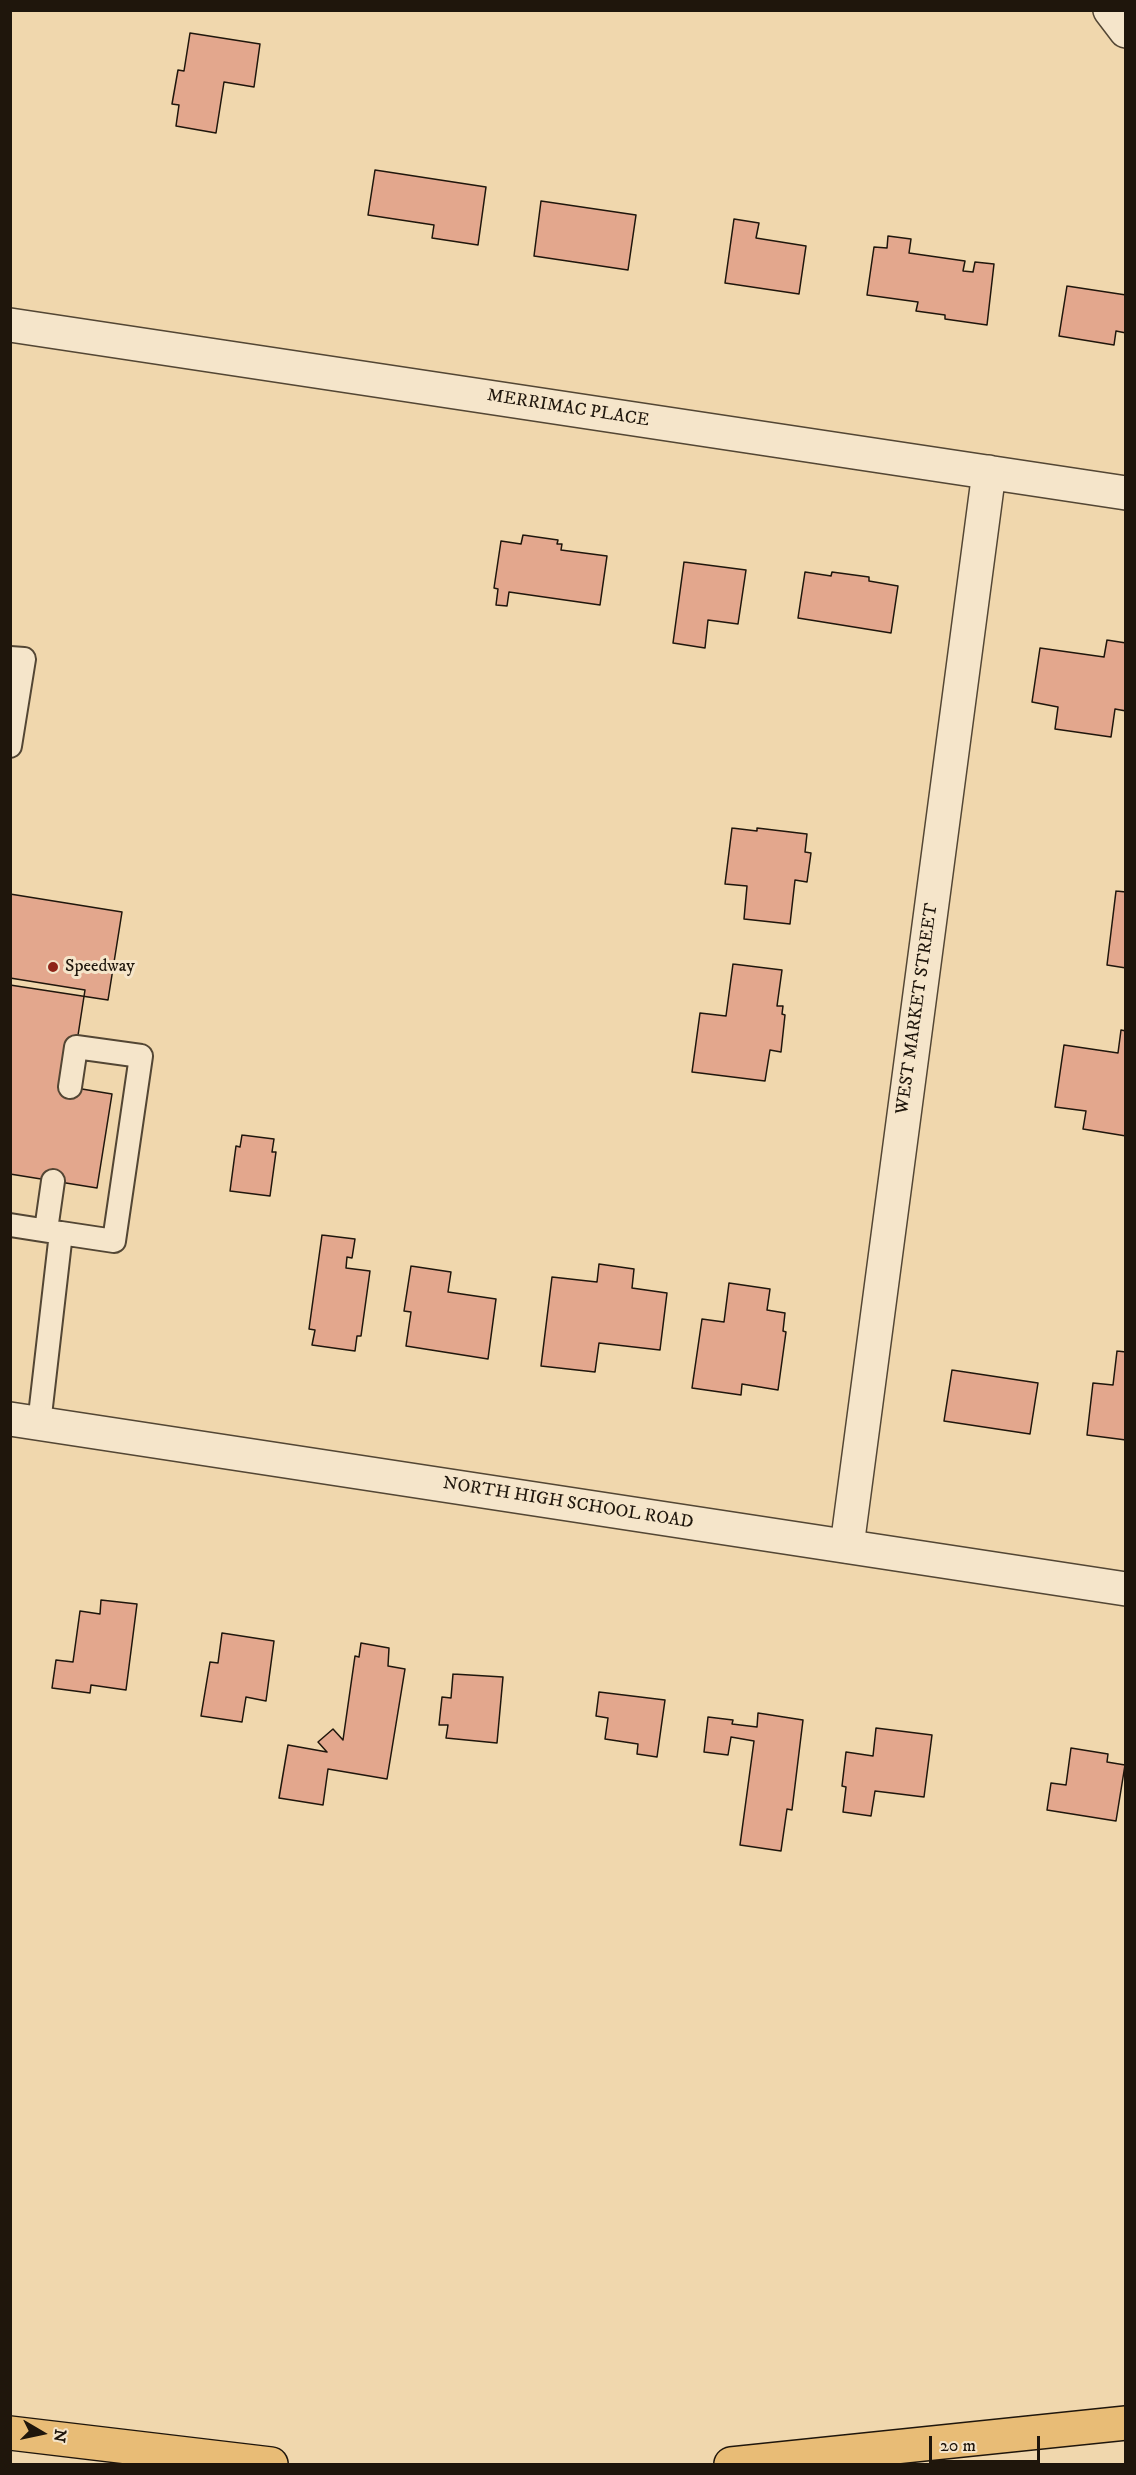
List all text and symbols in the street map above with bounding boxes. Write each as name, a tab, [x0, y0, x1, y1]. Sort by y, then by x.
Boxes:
street label: MERRIMAC PLACE	[485, 386, 651, 432]
street label: WEST MARKET STREET	[892, 902, 944, 1116]
place label: Speedway	[65, 956, 135, 978]
marker: Speedway	[46, 960, 60, 974]
street label: NORTH HIGH SCHOOL ROAD	[441, 1474, 695, 1534]
north arrow	[12, 2403, 72, 2463]
scale bar	[932, 2424, 1043, 2462]
text: N	[49, 2428, 71, 2444]
text: 20 m	[940, 2435, 976, 2457]

